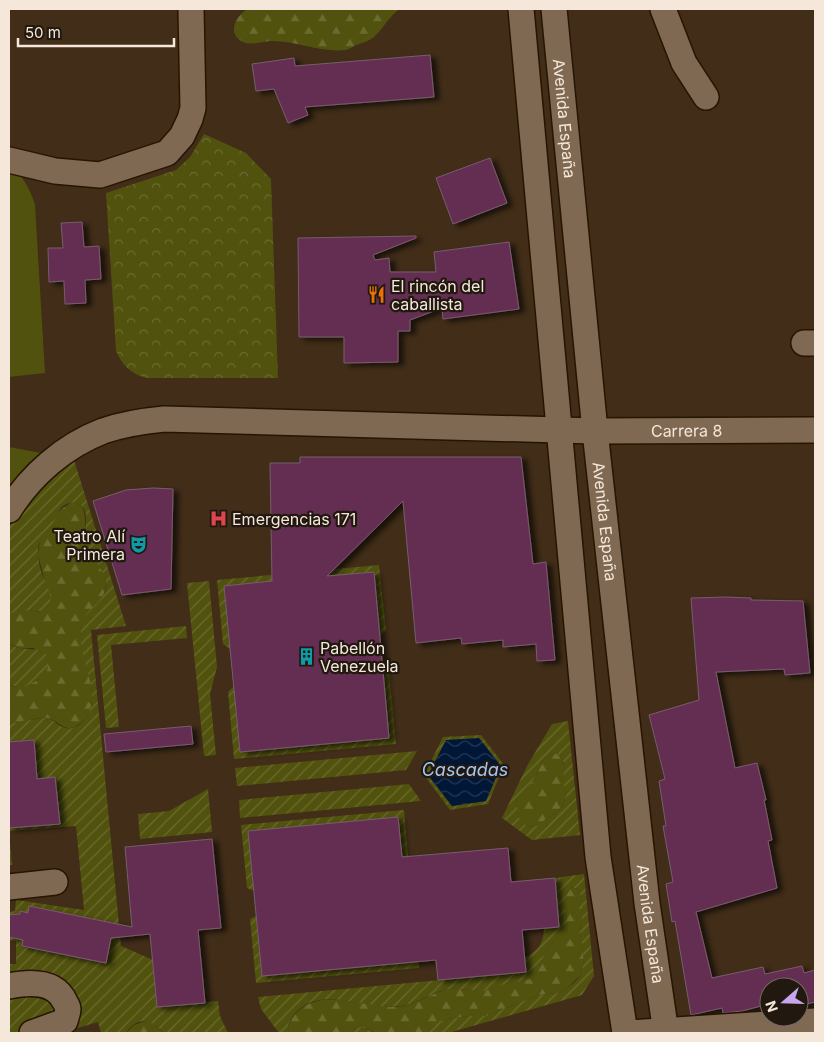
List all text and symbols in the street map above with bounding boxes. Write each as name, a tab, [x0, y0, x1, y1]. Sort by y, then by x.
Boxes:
scale bar	[18, 15, 174, 47]
text: 50 m	[25, 23, 61, 42]
street label: Avenida España	[549, 58, 580, 179]
place label: El rincón del caballista	[391, 276, 484, 314]
restaurant icon: El rincón del caballista	[367, 285, 387, 305]
street label: Carrera 8	[651, 420, 722, 441]
street label: Avenida España	[588, 461, 621, 582]
hospital icon: Emergencias 171	[208, 509, 228, 529]
place label: Emergencias 171	[232, 509, 356, 529]
place label: Teatro Alí Primera	[54, 526, 125, 564]
theatre icon: Teatro Alí Primera	[129, 535, 149, 555]
place label: Pabellón Venezuela	[320, 638, 399, 676]
building icon: Pabellón Venezuela	[296, 647, 316, 667]
water label: Cascadas	[422, 759, 508, 780]
street label: Avenida España	[633, 863, 669, 985]
north arrow	[759, 977, 809, 1027]
text: N	[762, 999, 781, 1015]

